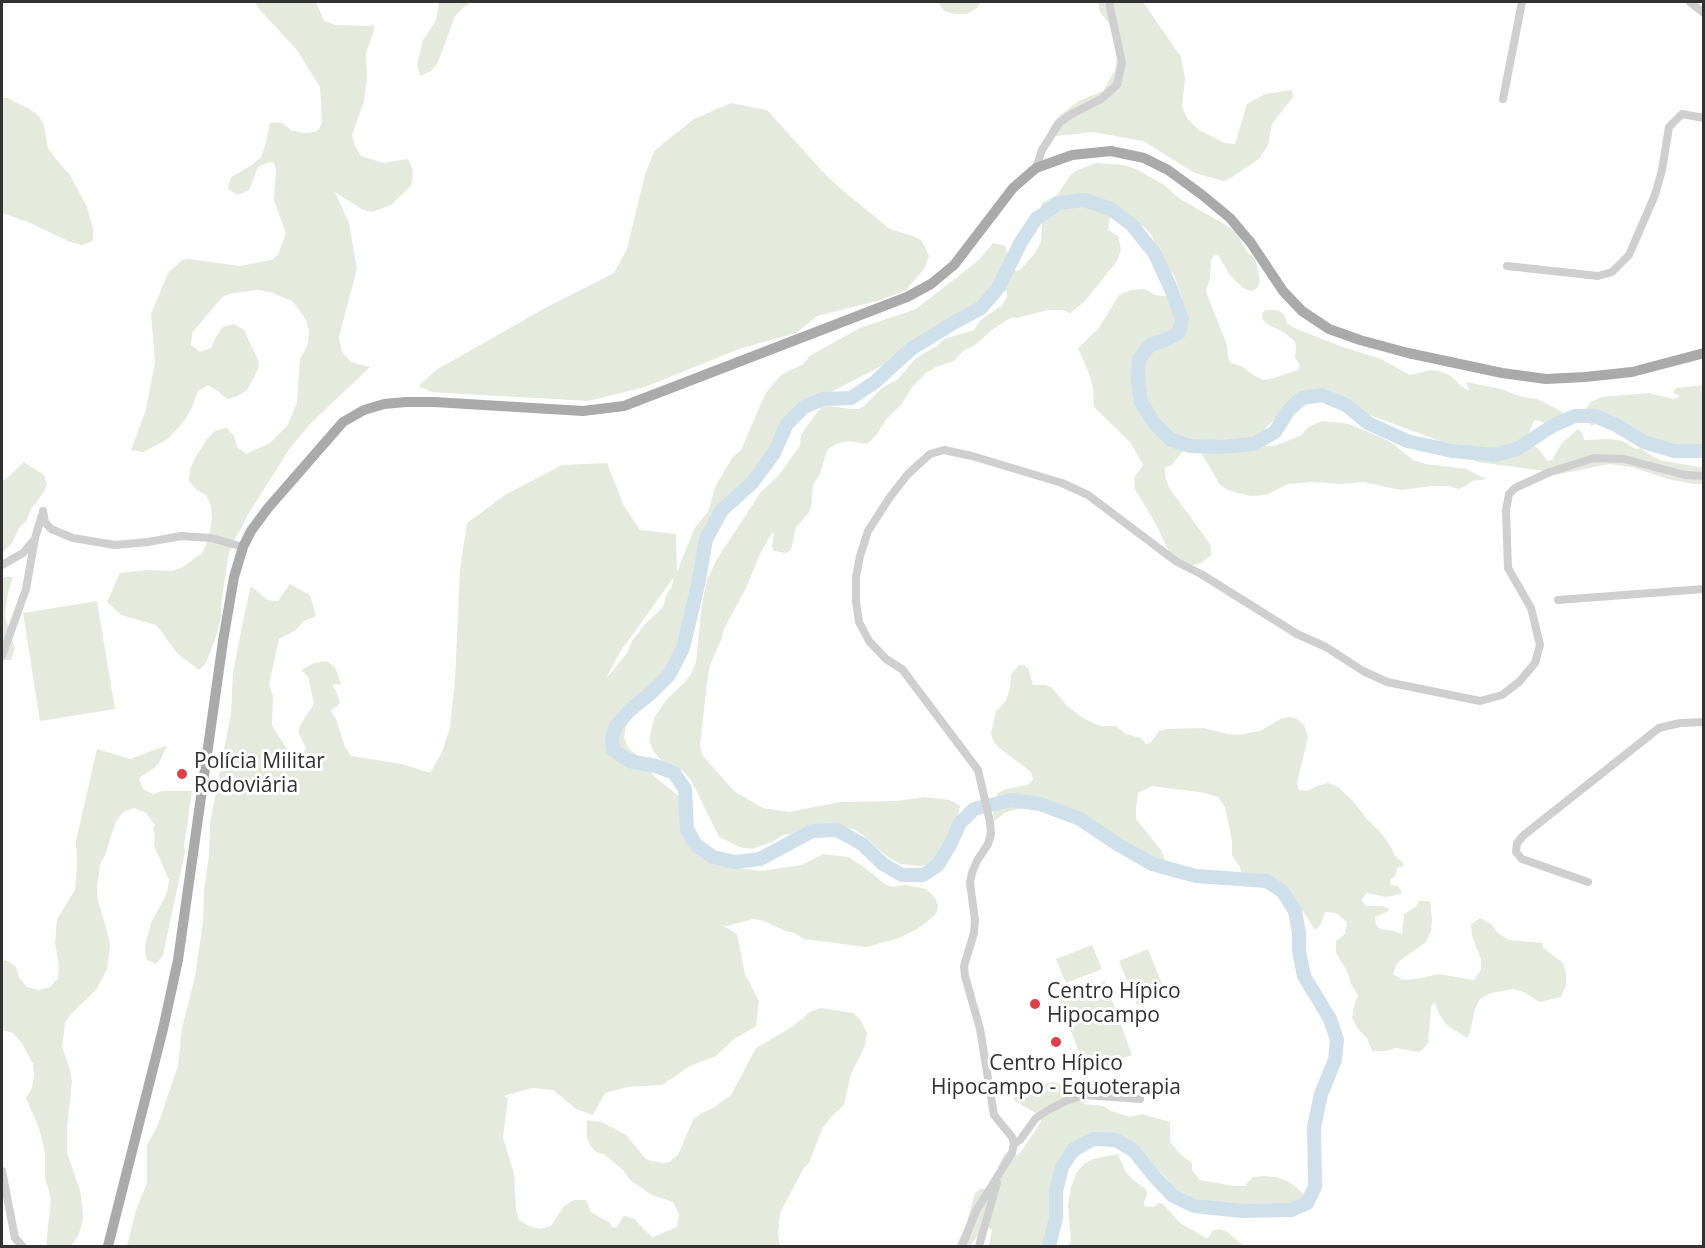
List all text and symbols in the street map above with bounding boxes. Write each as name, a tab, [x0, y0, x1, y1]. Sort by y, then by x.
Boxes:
place label: Polícia Militar Rodoviária	[194, 749, 325, 799]
marker: Polícia Militar Rodoviária	[175, 767, 189, 781]
place label: Centro Hípico Hipocampo	[1047, 979, 1181, 1029]
marker: Centro Hípico Hipocampo	[1028, 997, 1042, 1011]
marker: Centro Hípico Hipocampo - Equoterapia	[1049, 1035, 1063, 1049]
place label: Centro Hípico Hipocampo - Equoterapia	[931, 1051, 1181, 1101]

